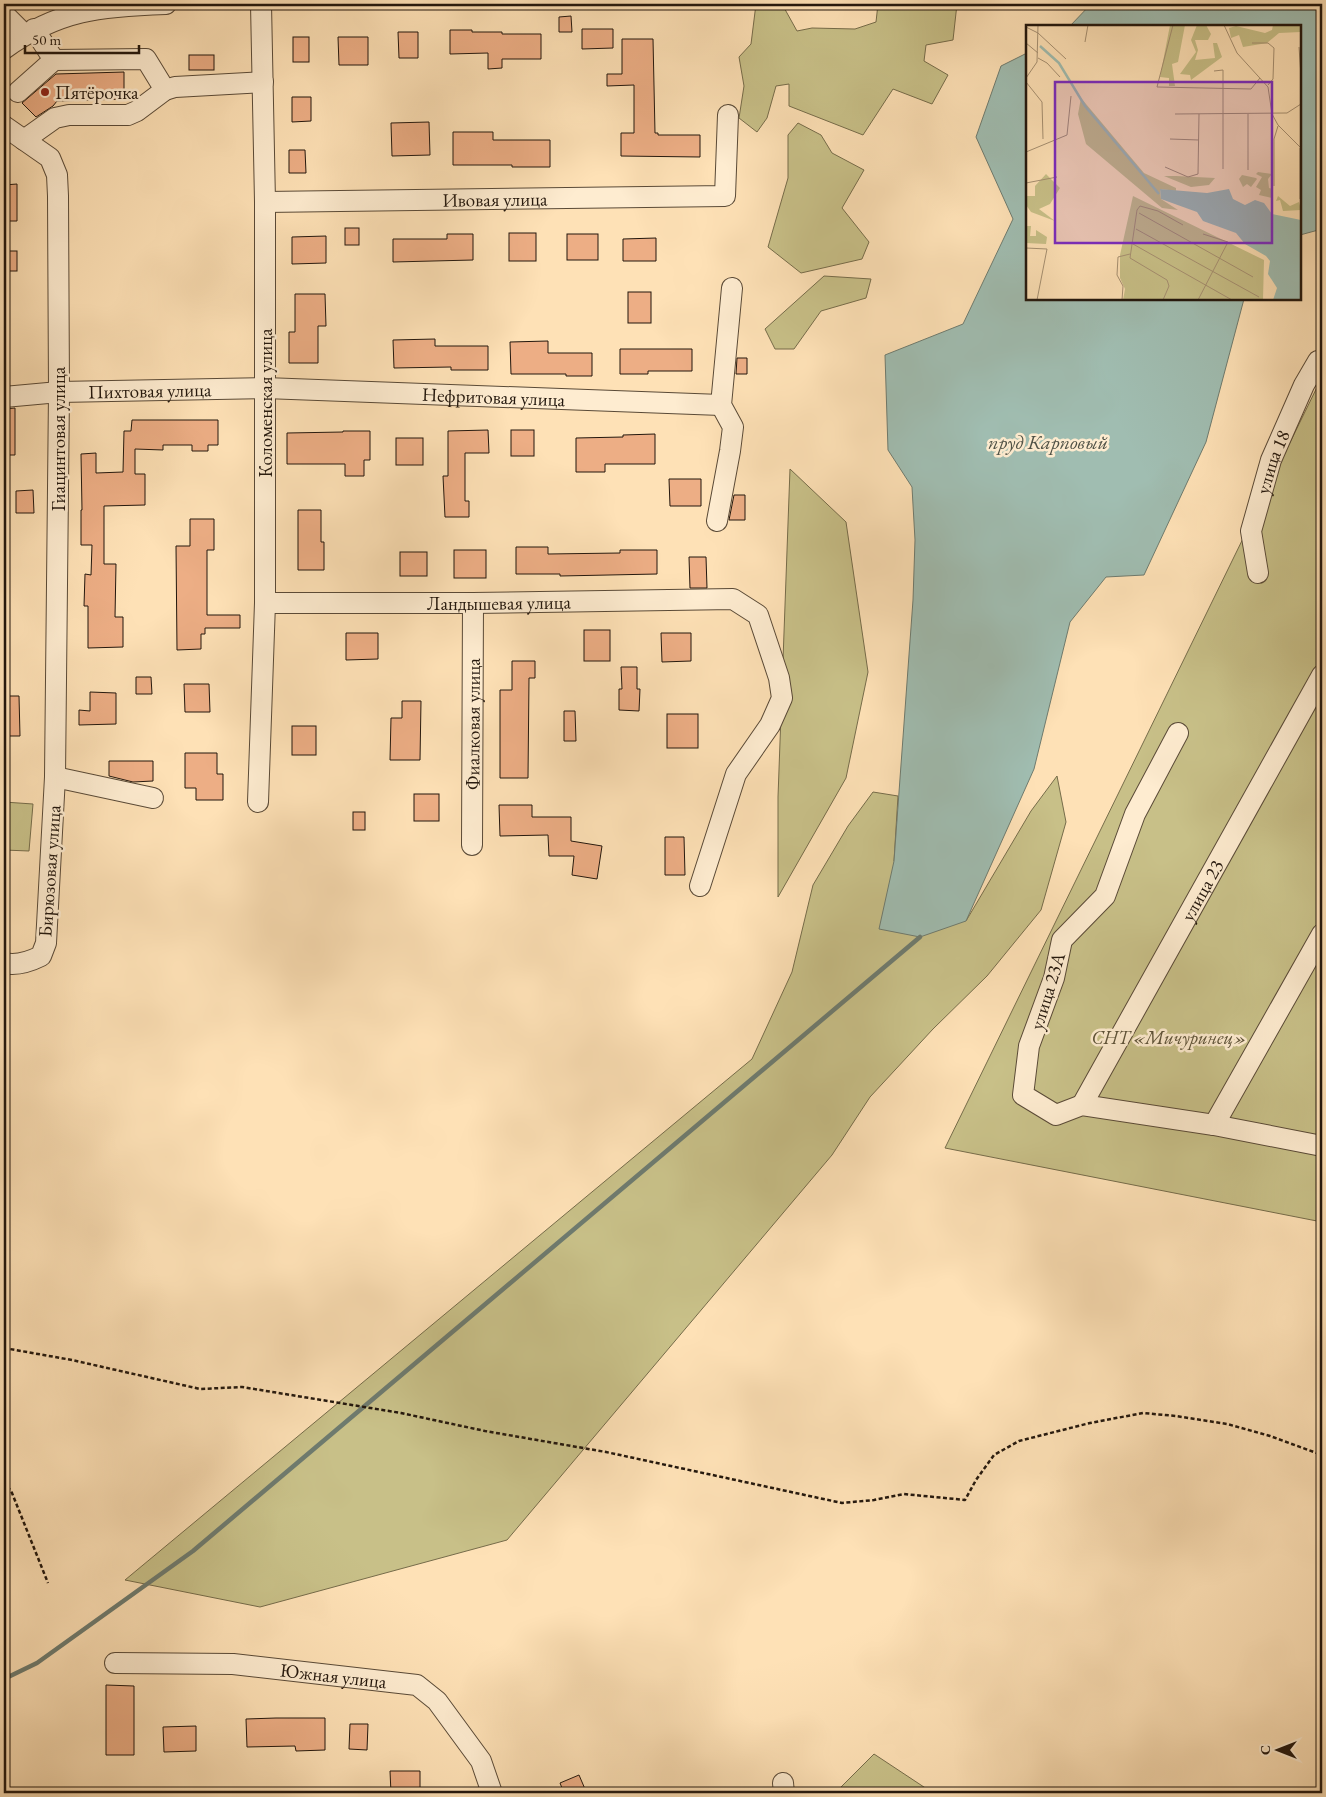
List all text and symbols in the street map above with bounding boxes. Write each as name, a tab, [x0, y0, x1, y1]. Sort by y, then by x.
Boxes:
scale bar	[25, 22, 139, 54]
inset map	[1026, 25, 1301, 300]
text: 50 m	[32, 30, 61, 49]
place label: Пятёрочка	[55, 80, 139, 105]
marker: Пятёрочка	[39, 86, 51, 98]
street label: Ивовая улица	[442, 186, 548, 213]
street label: Коломенская улица	[253, 328, 278, 478]
street label: Гиацинтовая улица	[46, 366, 71, 511]
street label: Пихтовая улица	[88, 377, 212, 404]
street label: Нефритовая улица	[422, 382, 566, 412]
street label: улица 18	[1250, 426, 1296, 497]
water label: пруд Карповый	[988, 429, 1108, 455]
street label: Ландышевая улица	[427, 589, 572, 616]
street label: Фиалковая улица	[460, 658, 486, 790]
street label: Бирюзовая улица	[32, 804, 67, 938]
street label: улица 23	[1175, 855, 1229, 926]
street label: улица 23А	[1024, 949, 1071, 1033]
park label: СНТ «Мичуринец»	[1091, 1025, 1247, 1050]
street label: Южная улица	[279, 1657, 388, 1694]
north arrow	[1254, 1724, 1304, 1774]
text: С	[1256, 1745, 1274, 1755]

